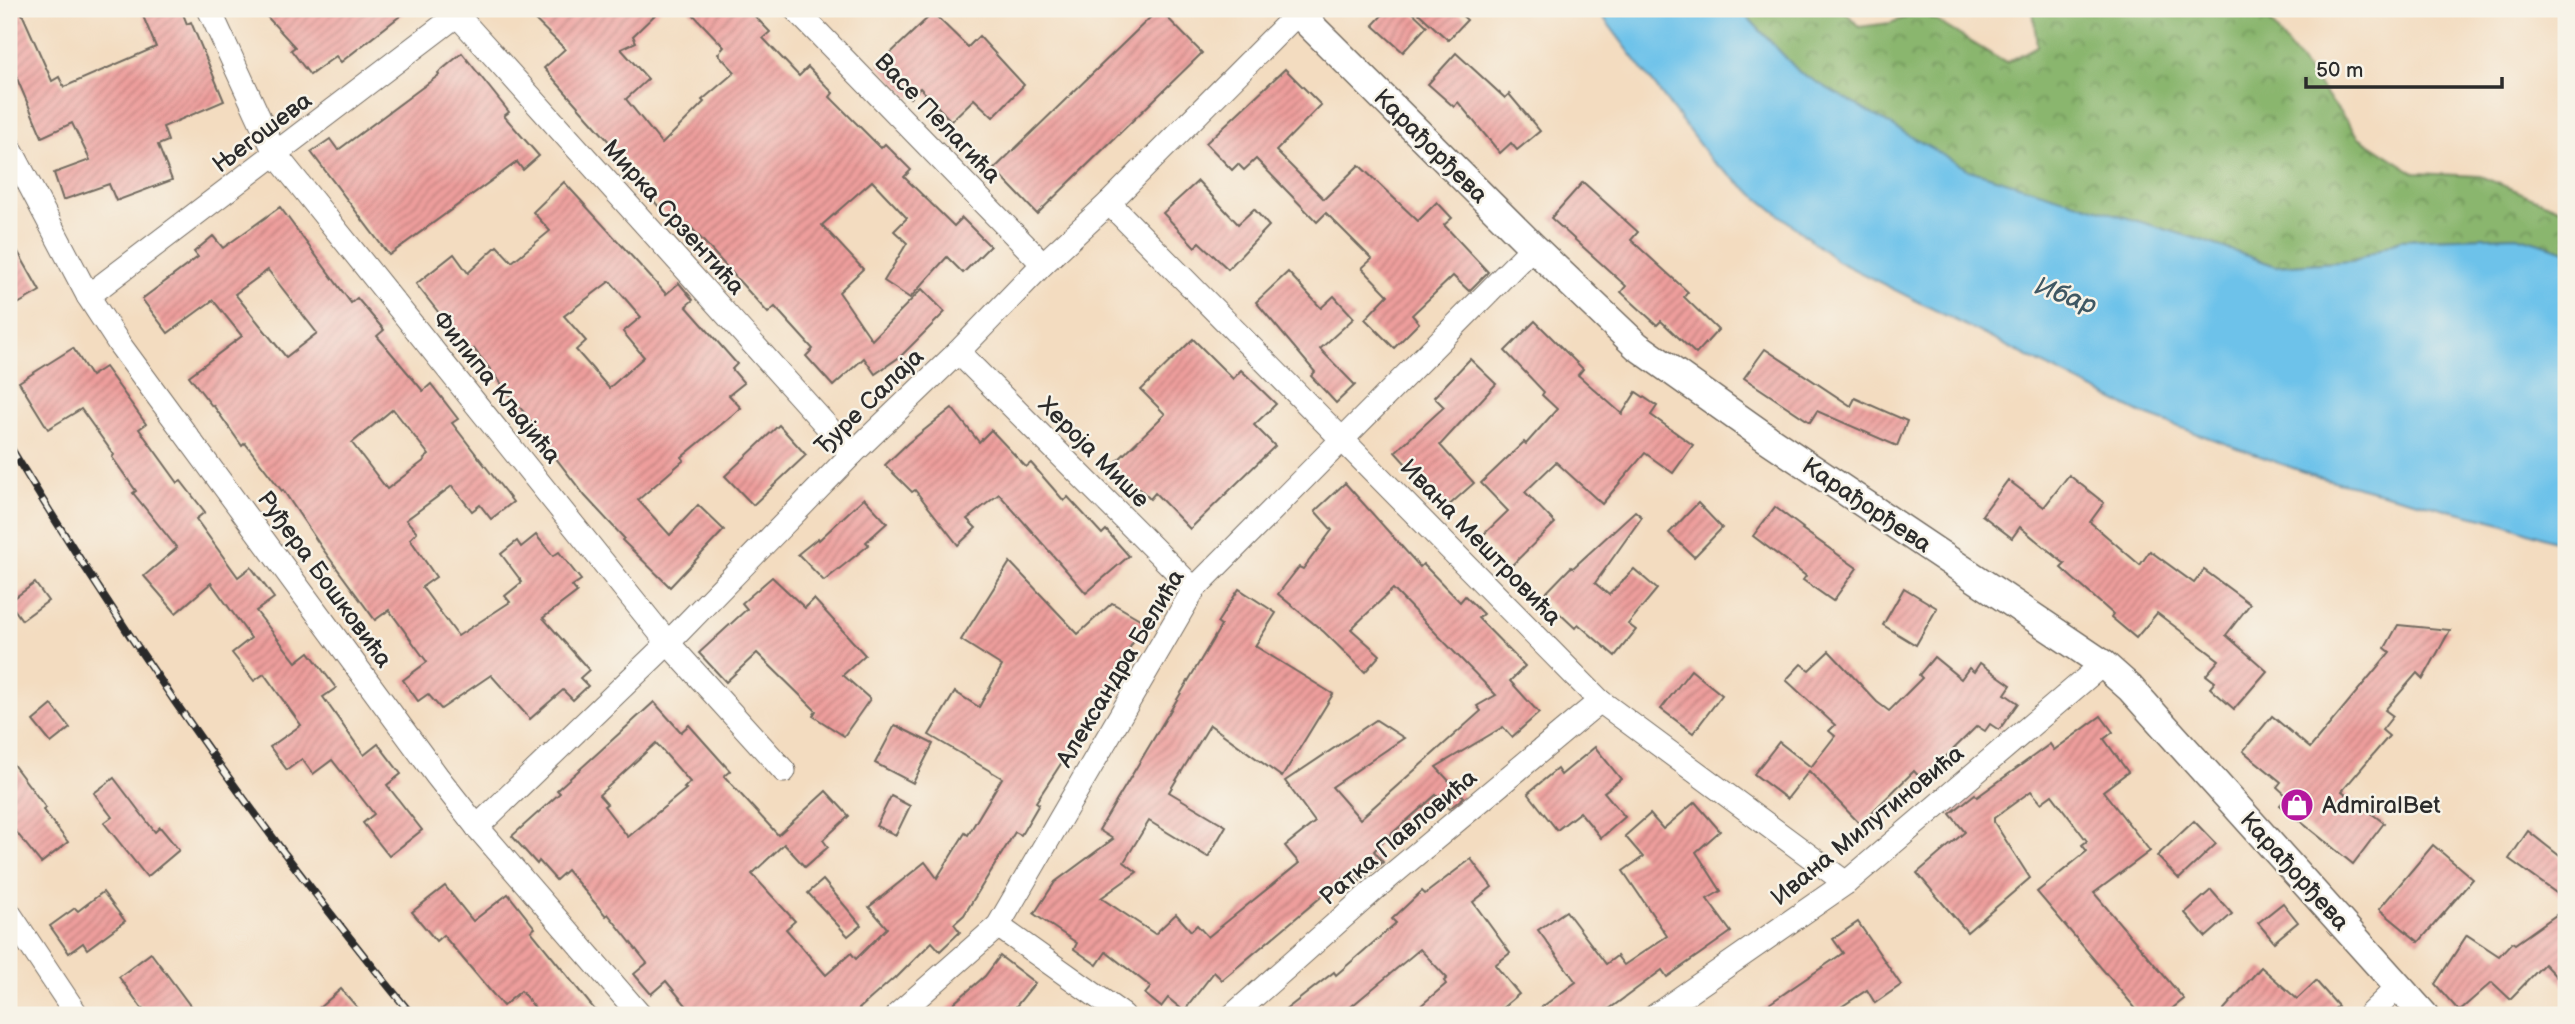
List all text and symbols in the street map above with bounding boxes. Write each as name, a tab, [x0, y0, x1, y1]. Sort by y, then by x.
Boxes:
scale bar	[2306, 46, 2502, 90]
street label: Васе Пелагића	[868, 47, 1007, 189]
text: 50 m	[2316, 58, 2363, 83]
street label: Карађорђева	[1367, 83, 1494, 210]
street label: Његошева	[207, 86, 317, 179]
street label: Мирка Срзентића	[596, 134, 751, 301]
water label: Ибар	[2030, 271, 2101, 322]
street label: Филипа Кљајића	[426, 305, 567, 469]
street label: Ђуре Салаја	[809, 342, 930, 461]
street label: Хероја Мише	[1032, 391, 1155, 514]
street label: Карађорђева	[1797, 452, 1937, 559]
street label: Ивана Мештровића	[1394, 453, 1567, 632]
street label: Руђера Бошковића	[251, 485, 398, 673]
street label: Александра Белића	[1049, 564, 1191, 773]
street label: Ивана Милутиновића	[1765, 739, 1970, 912]
street label: Ратка Павловића	[1314, 763, 1483, 912]
shop icon: AdmiralBet	[2278, 786, 2316, 824]
place label: AdmiralBet	[2322, 791, 2441, 820]
street label: Карађорђева	[2234, 806, 2355, 937]

